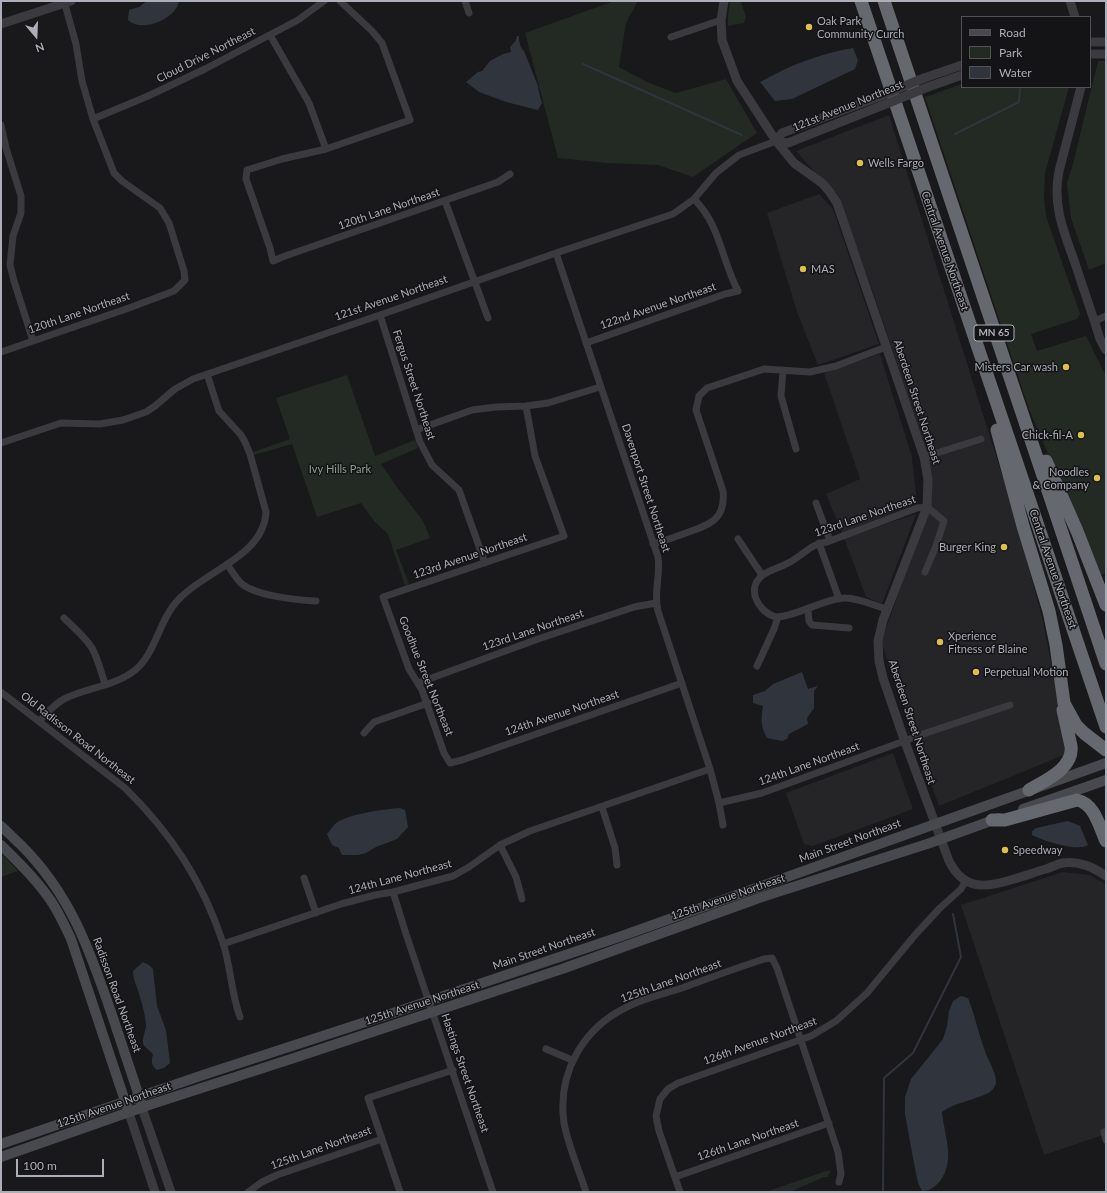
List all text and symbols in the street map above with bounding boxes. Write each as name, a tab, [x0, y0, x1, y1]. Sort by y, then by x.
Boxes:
place label: Oak Park Community Curch	[817, 14, 904, 40]
north arrow	[16, 16, 56, 56]
legend	[961, 16, 1091, 88]
marker: Oak Park Community Curch	[804, 22, 814, 32]
street label: Cloud Drive Northeast	[155, 24, 257, 86]
text: Road	[999, 25, 1026, 40]
text: N	[34, 40, 46, 55]
text: Park	[999, 45, 1022, 60]
text: Water	[999, 65, 1032, 80]
street label: 121st Avenue Northeast	[791, 78, 905, 134]
place label: Wells Fargo	[868, 156, 924, 170]
marker: Wells Fargo	[855, 158, 865, 168]
street label: 120th Lane Northeast	[337, 185, 441, 233]
street label: Central Avenue Northeast	[918, 189, 972, 313]
place label: MAS	[811, 262, 835, 276]
marker: MAS	[798, 264, 808, 274]
street label: 121st Avenue Northeast	[333, 272, 449, 324]
street label: 122nd Avenue Northeast	[598, 280, 718, 332]
street label: 120th Lane Northeast	[27, 289, 131, 337]
road number: MN 65	[974, 325, 1014, 341]
street label: Fergus Street Northeast	[390, 328, 438, 442]
street label: Aberdeen Street Northeast	[891, 338, 943, 466]
place label: Misters Car wash	[975, 360, 1058, 374]
marker: Misters Car wash	[1061, 362, 1071, 372]
street label: Davenport Street Northeast	[619, 422, 673, 554]
place label: Chick-fil-A	[1022, 428, 1073, 442]
marker: Chick-fil-A	[1076, 430, 1086, 440]
park label: Ivy Hills Park	[309, 462, 371, 476]
place label: Noodles & Company	[1033, 465, 1089, 491]
marker: Noodles & Company	[1092, 473, 1102, 483]
street label: 123rd Lane Northeast	[813, 492, 917, 540]
street label: Central Avenue Northeast	[1026, 507, 1080, 631]
street label: 123rd Avenue Northeast	[411, 530, 529, 582]
place label: Burger King	[939, 540, 996, 554]
marker: Burger King	[999, 542, 1009, 552]
street label: 123rd Lane Northeast	[481, 606, 585, 654]
street label: Goodhue Street Northeast	[396, 614, 456, 738]
place label: Xperience Fitness of Blaine	[948, 629, 1028, 655]
marker: Xperience Fitness of Blaine	[935, 637, 945, 647]
street label: Aberdeen Street Northeast	[886, 658, 938, 786]
place label: Perpetual Motion	[984, 665, 1068, 679]
marker: Perpetual Motion	[971, 667, 981, 677]
street label: 124th Avenue Northeast	[503, 687, 621, 739]
street label: Old Radisson Road Northeast	[18, 689, 138, 787]
street label: 124th Lane Northeast	[757, 740, 861, 788]
street label: Main Street Northeast	[797, 816, 903, 866]
place label: Speedway	[1013, 843, 1062, 857]
marker: Speedway	[1000, 845, 1010, 855]
street label: 124th Lane Northeast	[347, 857, 453, 897]
street label: 125th Avenue Northeast	[669, 871, 787, 923]
street label: Main Street Northeast	[491, 925, 597, 973]
street label: Radisson Road Northeast	[90, 936, 144, 1054]
street label: 125th Lane Northeast	[619, 957, 723, 1005]
street label: 125th Avenue Northeast	[363, 978, 481, 1028]
street label: Hastings Street Northeast	[438, 1012, 492, 1134]
street label: 126th Avenue Northeast	[701, 1014, 819, 1068]
street label: 125th Avenue Northeast	[55, 1079, 173, 1131]
street label: 126th Lane Northeast	[696, 1116, 800, 1164]
street label: 125th Lane Northeast	[269, 1124, 373, 1172]
scale bar	[18, 1151, 106, 1177]
text: 100 m	[23, 1158, 57, 1173]

